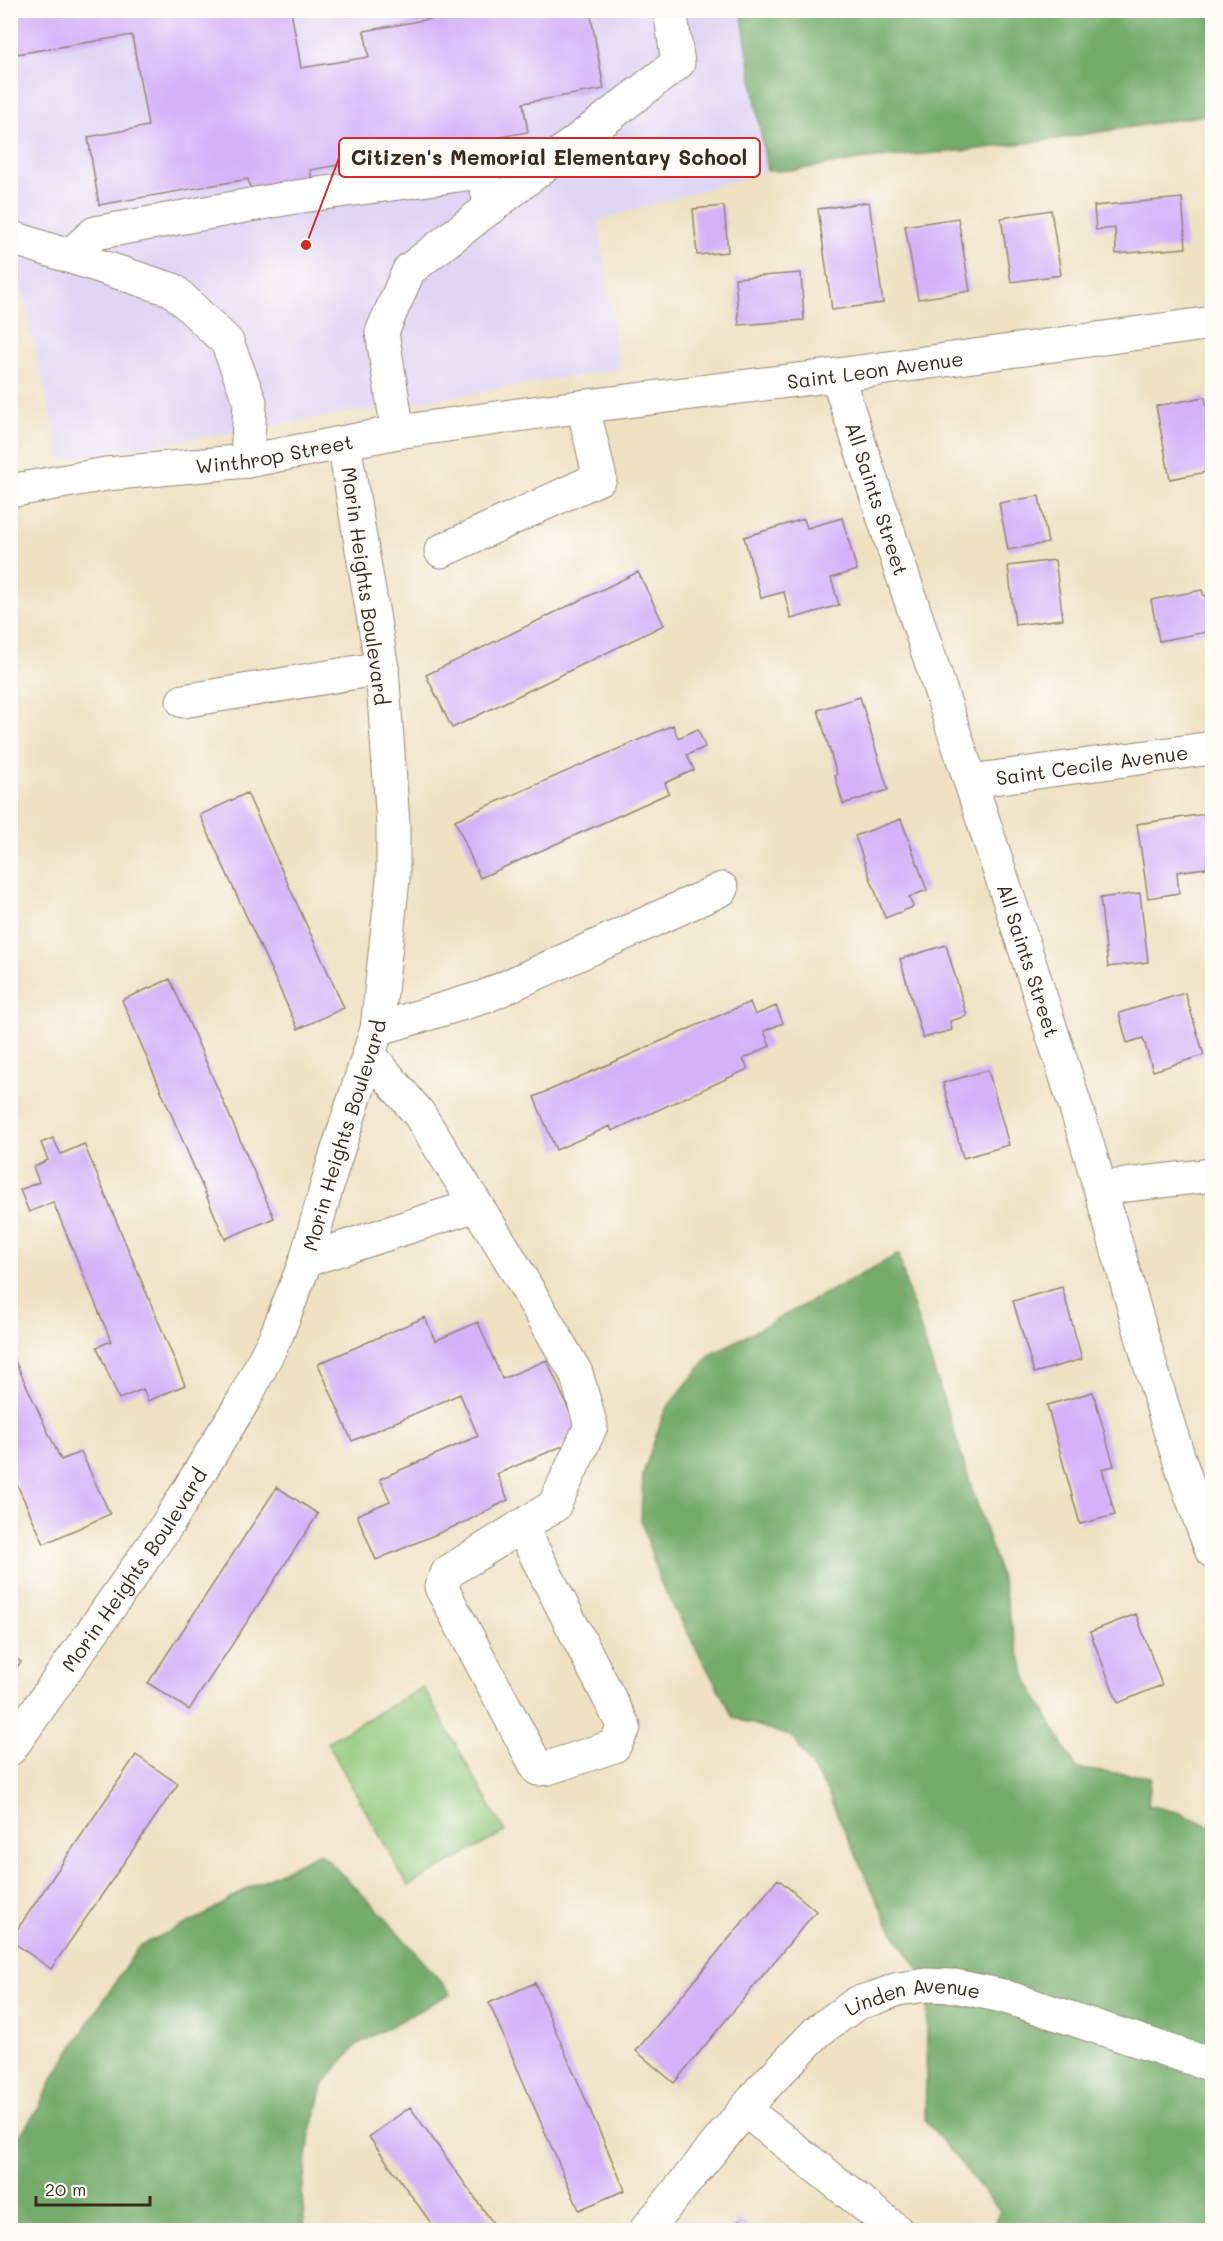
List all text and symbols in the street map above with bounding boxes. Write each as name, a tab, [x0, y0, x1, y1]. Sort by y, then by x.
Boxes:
callout: Citizen's Memorial Elementary School	[339, 138, 760, 177]
text: Citizen's Memorial Elementary School	[351, 143, 747, 171]
street label: Saint Leon Avenue	[785, 345, 965, 394]
street label: All Saints Street	[840, 419, 915, 579]
street label: Winthrop Street	[194, 428, 355, 479]
street label: Morin Heights Boulevard	[336, 465, 396, 707]
street label: Saint Cecile Avenue	[994, 738, 1190, 790]
street label: All Saints Street	[992, 880, 1066, 1040]
street label: Morin Heights Boulevard	[296, 1019, 391, 1254]
street label: Morin Heights Boulevard	[55, 1463, 212, 1676]
street label: Linden Avenue	[839, 1972, 983, 2021]
scale bar	[36, 2169, 150, 2207]
text: 20 m	[45, 2177, 86, 2201]

